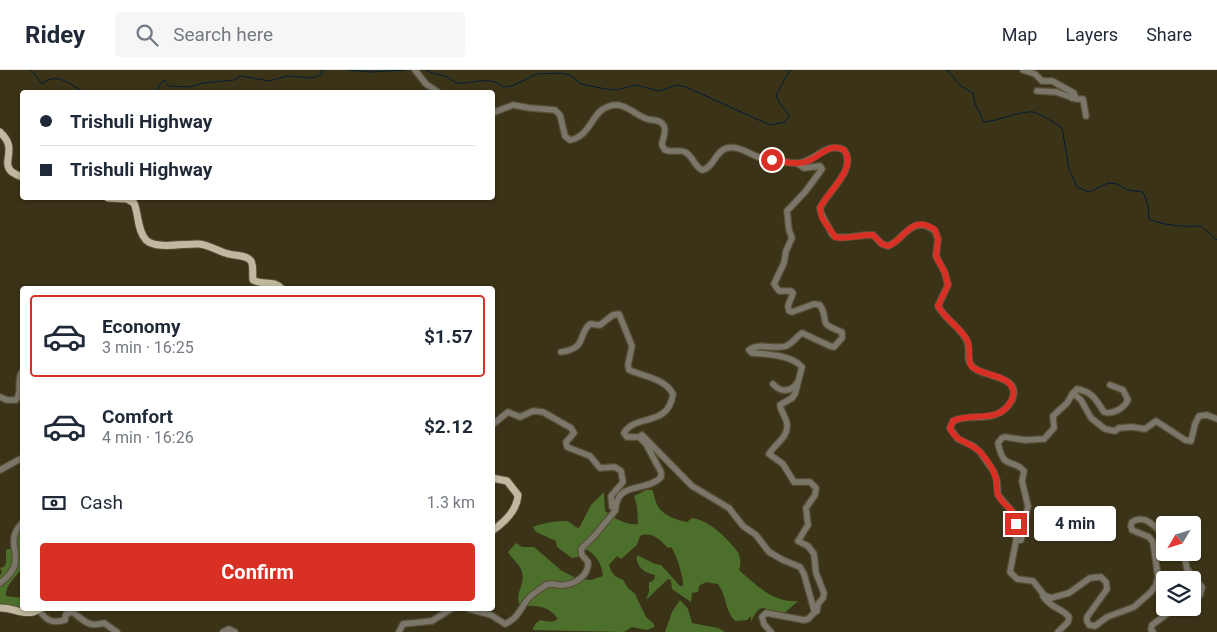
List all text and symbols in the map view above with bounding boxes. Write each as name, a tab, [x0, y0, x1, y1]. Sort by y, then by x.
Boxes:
search box	[115, 12, 465, 57]
text: Ridey	[25, 21, 85, 49]
icon: search	[133, 21, 161, 49]
text: Search here	[173, 23, 273, 46]
text: Map	[1002, 24, 1037, 45]
text: Layers	[1065, 24, 1118, 45]
text: Share	[1146, 24, 1192, 45]
text: Trishuli Highway	[70, 110, 212, 133]
route start	[761, 149, 783, 171]
text: Trishuli Highway	[70, 158, 212, 181]
icon: car	[42, 314, 87, 359]
text: Economy	[102, 315, 181, 338]
text: $1.57	[424, 325, 473, 348]
text: 3 min · 16:25	[102, 338, 194, 357]
icon: car	[42, 404, 87, 449]
text: Comfort	[102, 405, 173, 428]
text: $2.12	[424, 415, 473, 438]
text: 4 min · 16:26	[102, 428, 194, 447]
icon: cash	[40, 489, 68, 517]
text: Cash	[80, 491, 123, 514]
text: 1.3 km	[427, 493, 475, 512]
callout: 4 min	[1034, 506, 1116, 542]
route end	[1005, 513, 1027, 535]
text: 4 min	[1055, 514, 1095, 533]
north arrow	[1156, 516, 1201, 561]
map controls	[1156, 516, 1201, 616]
button: Confirm	[40, 543, 475, 601]
button: layers	[1156, 571, 1201, 616]

